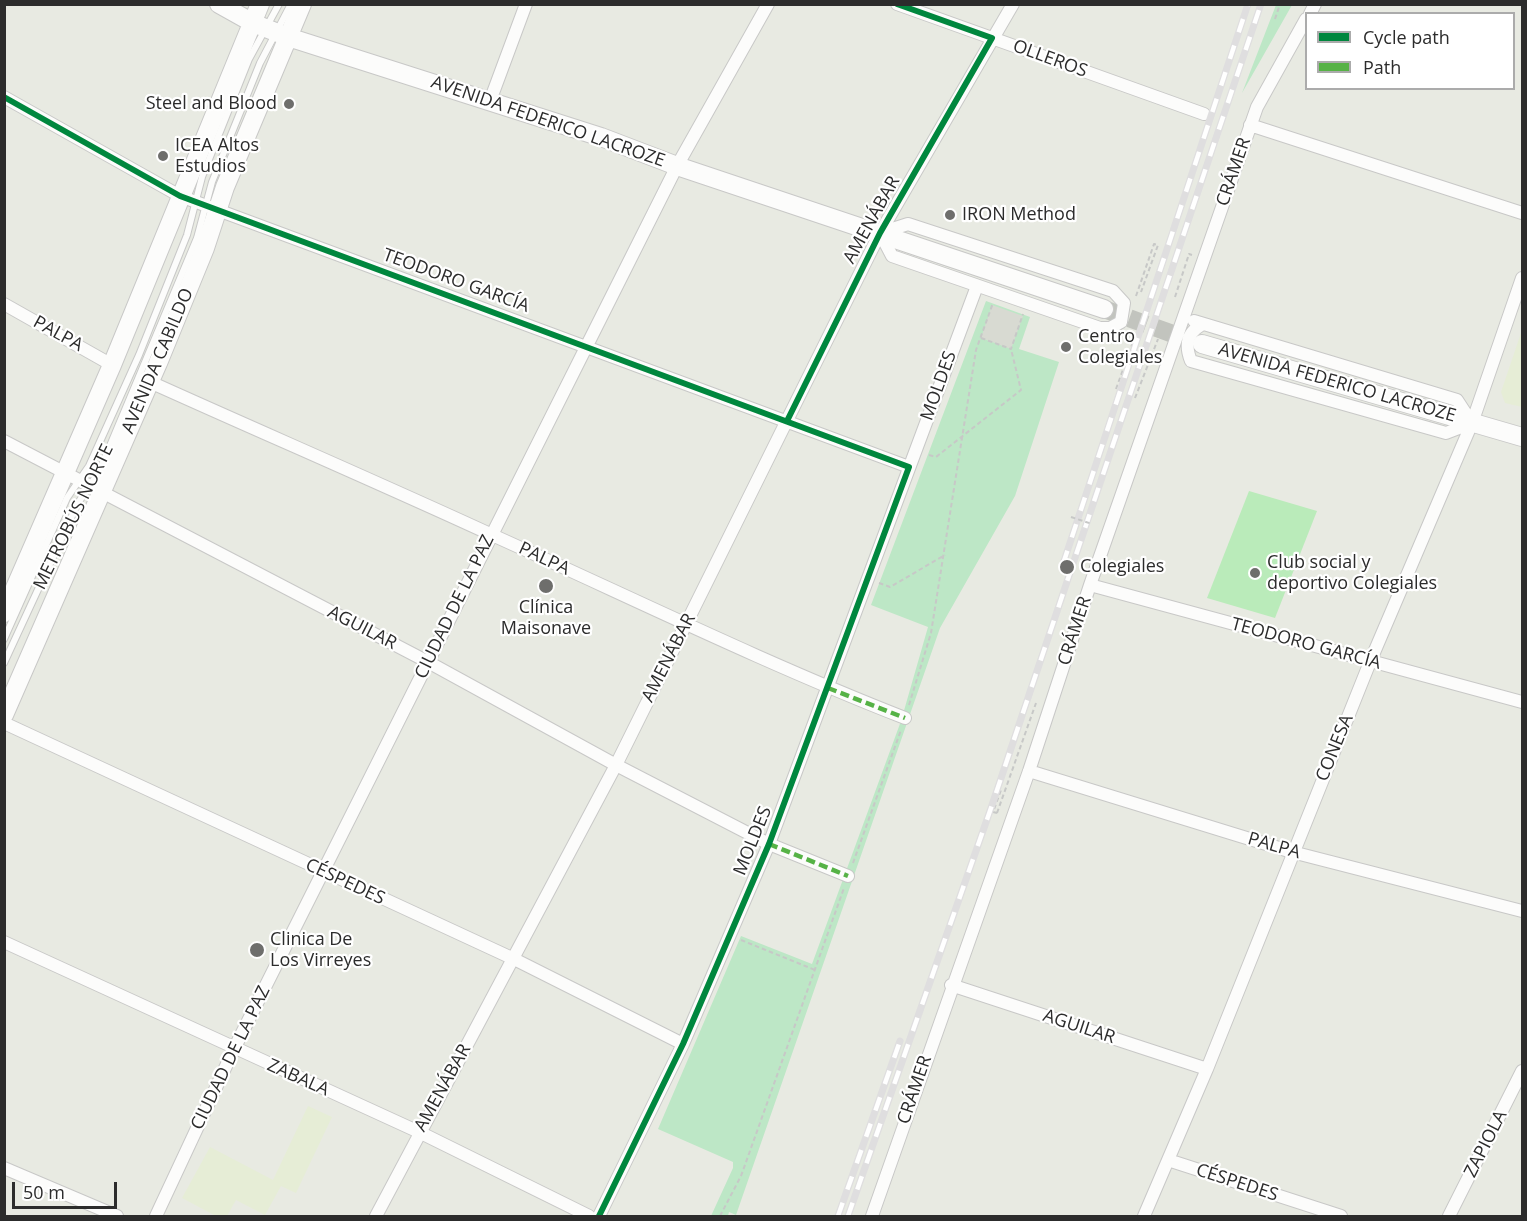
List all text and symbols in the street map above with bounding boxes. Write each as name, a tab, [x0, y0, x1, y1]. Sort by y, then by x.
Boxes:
legend	[1305, 12, 1515, 90]
text: Cycle path	[1363, 25, 1450, 49]
street label: OLLEROS	[1010, 36, 1090, 82]
text: Path	[1363, 55, 1401, 79]
street label: AVENIDA FEDERICO LACROZE	[428, 72, 668, 172]
place label: Steel and Blood	[146, 93, 277, 115]
marker: Steel and Blood	[282, 97, 296, 111]
place label: ICEA Altos Estudios	[175, 135, 259, 178]
street label: CRÁMER	[1212, 135, 1256, 209]
marker: ICEA Altos Estudios	[156, 149, 170, 163]
street label: AMENÁBAR	[839, 173, 905, 267]
place label: IRON Method	[962, 204, 1076, 226]
marker: IRON Method	[943, 208, 957, 222]
street label: TEODORO GARCÍA	[380, 245, 532, 317]
street label: AVENIDA CABILDO	[118, 285, 198, 437]
street label: PALPA	[29, 312, 87, 356]
place label: Centro Colegiales	[1078, 326, 1162, 368]
street label: AVENIDA FEDERICO LACROZE	[1216, 339, 1458, 427]
marker: Centro Colegiales	[1059, 340, 1073, 354]
street label: MOLDES	[916, 348, 962, 424]
street label: METROBÚS NORTE	[29, 441, 119, 593]
street label: CIUDAD DE LA PAZ	[411, 532, 499, 682]
street label: PALPA	[515, 538, 573, 580]
place label: Club social y deportivo Colegiales	[1267, 552, 1437, 594]
place label: Colegiales	[1080, 556, 1164, 578]
marker: Colegiales	[1058, 558, 1076, 576]
marker: Club social y deportivo Colegiales	[1248, 566, 1262, 580]
marker: Clínica Maisonave	[537, 577, 555, 595]
street label: CRÁMER	[1054, 594, 1096, 668]
place label: Clínica Maisonave	[501, 597, 591, 640]
street label: AGUILAR	[324, 601, 400, 655]
street label: AMENÁBAR	[637, 610, 701, 706]
street label: TEODORO GARCÍA	[1229, 614, 1383, 674]
street label: CONESA	[1312, 711, 1358, 785]
street label: MOLDES	[729, 803, 777, 879]
street label: PALPA	[1245, 828, 1303, 864]
street label: CÉSPEDES	[302, 854, 388, 910]
place label: Clinica De Los Virreyes	[270, 929, 371, 972]
marker: Clinica De Los Virreyes	[248, 941, 266, 959]
street label: CIUDAD DE LA PAZ	[187, 983, 275, 1133]
street label: AGUILAR	[1040, 1005, 1118, 1049]
street label: AMENÁBAR	[410, 1041, 476, 1135]
street label: CRÁMER	[893, 1053, 937, 1127]
street label: ZABALA	[264, 1055, 332, 1101]
street label: ZAPIOLA	[1460, 1107, 1512, 1181]
street label: CÉSPEDES	[1193, 1160, 1281, 1206]
scale bar	[15, 1170, 120, 1208]
text: 50 m	[23, 1180, 65, 1204]

